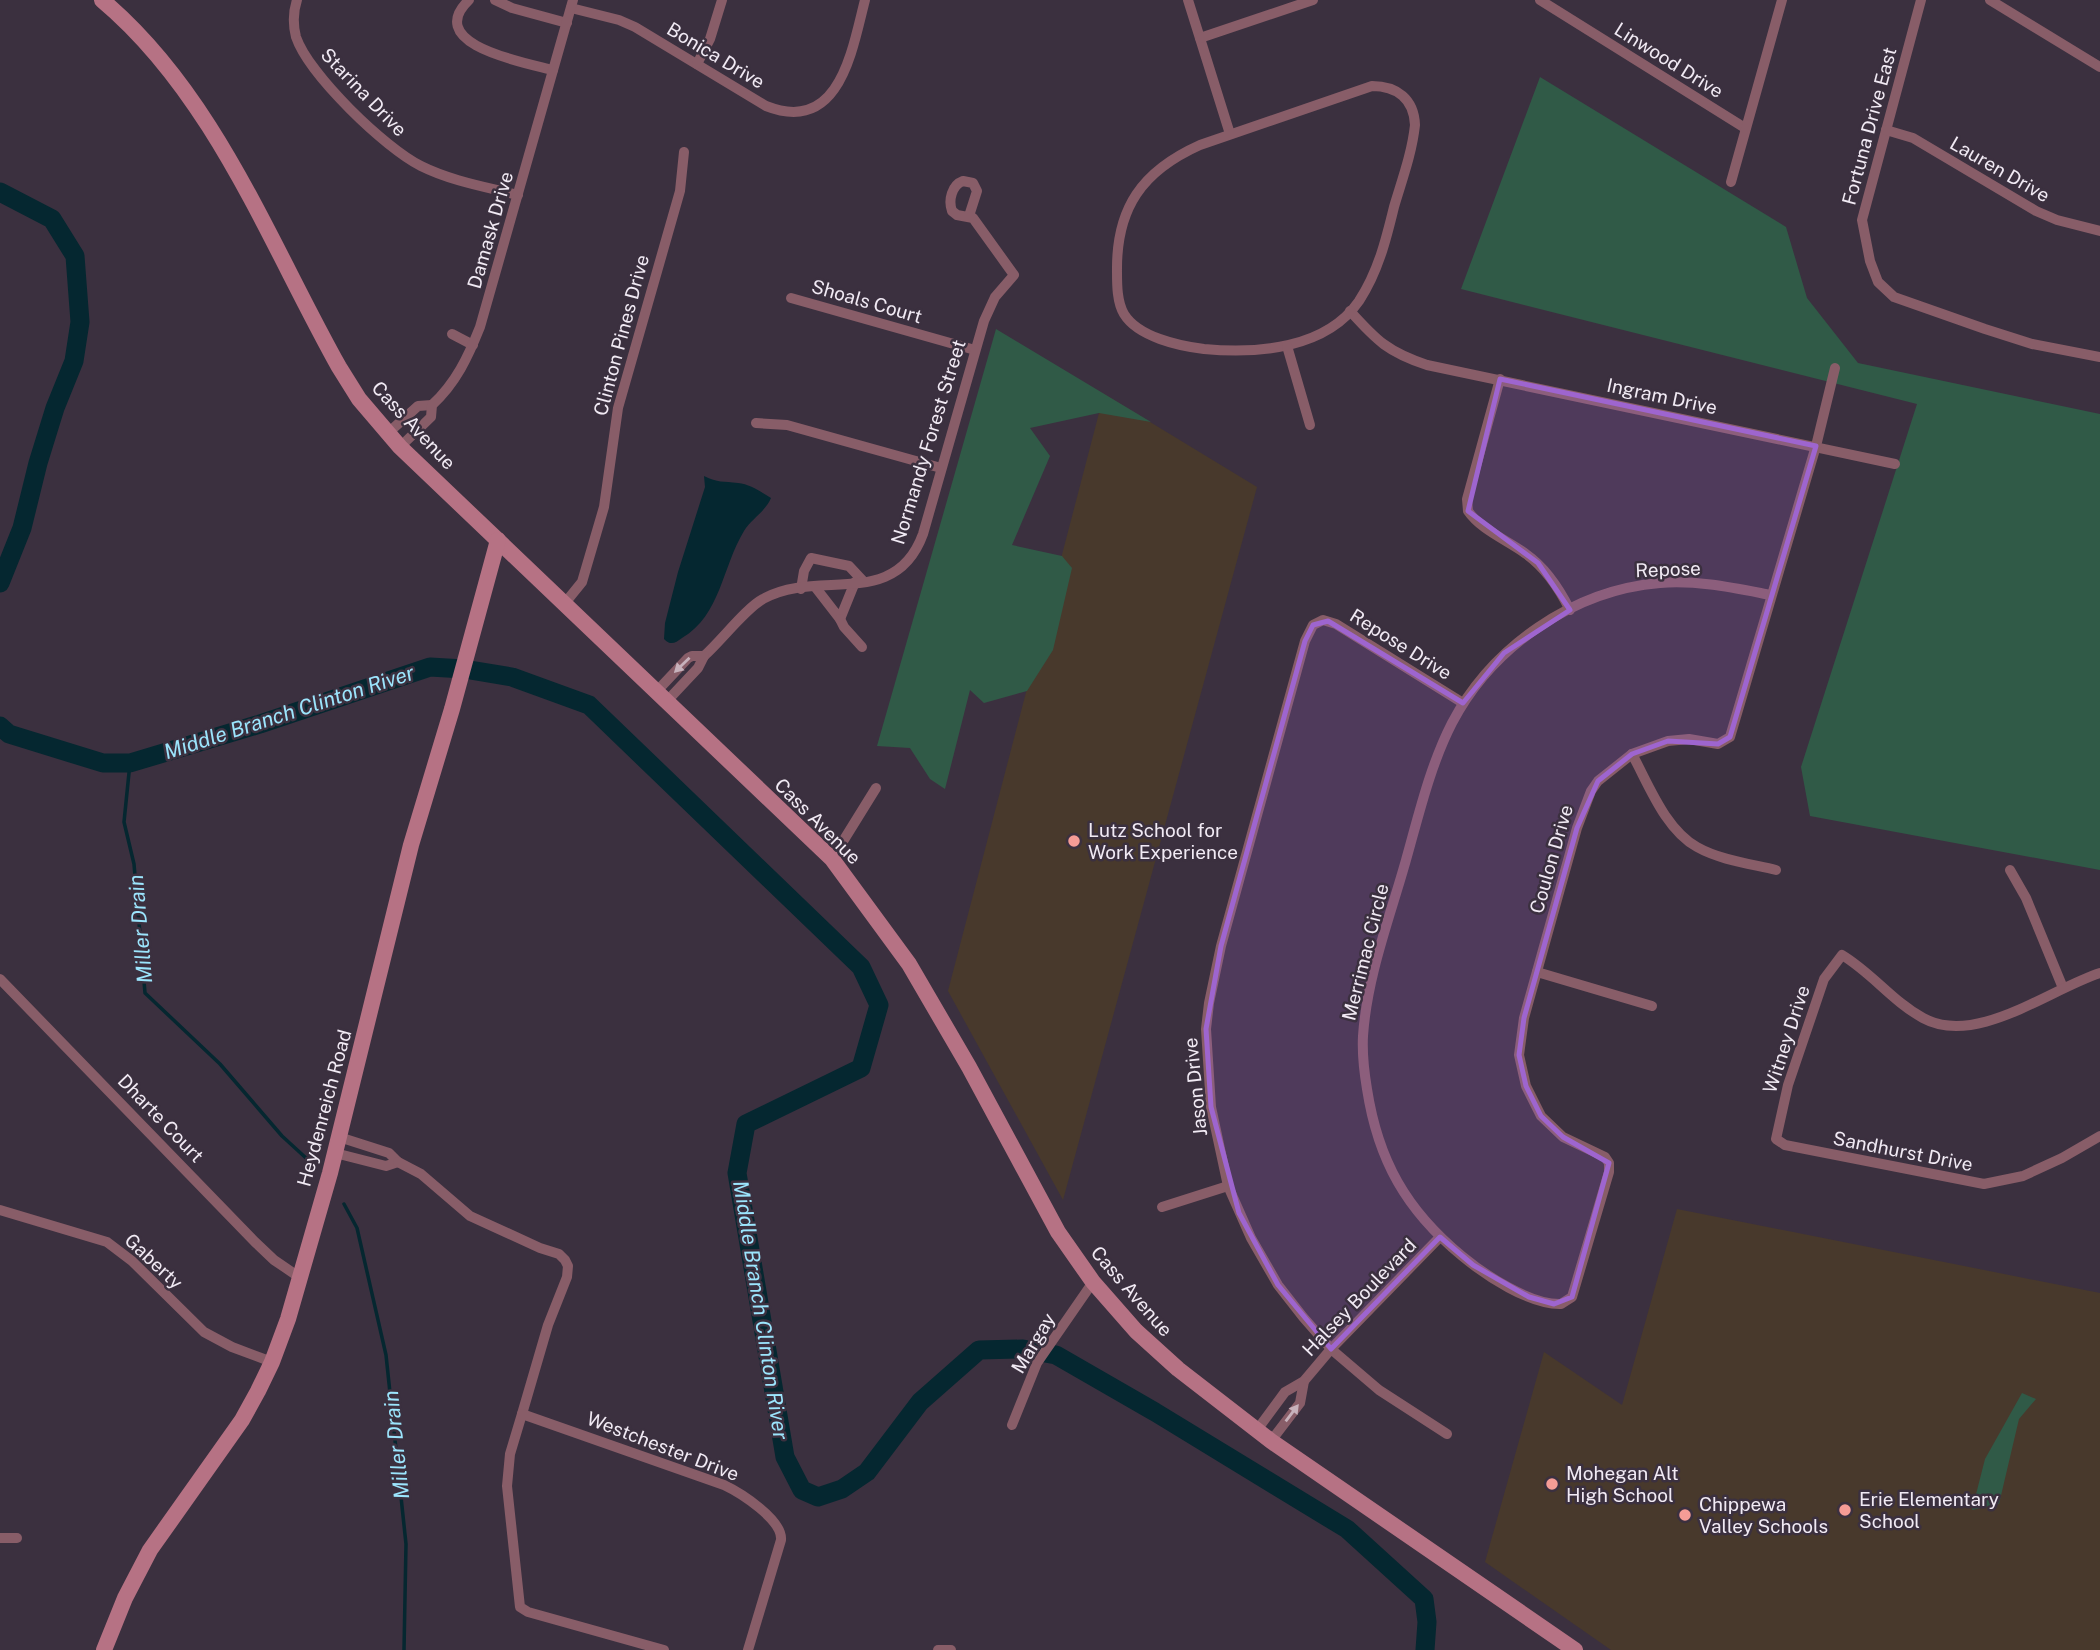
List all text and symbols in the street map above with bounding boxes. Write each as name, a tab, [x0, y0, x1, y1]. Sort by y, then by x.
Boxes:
street label: Bonica Drive	[663, 17, 769, 93]
street label: Linwood Drive	[1611, 18, 1727, 102]
street label: Starina Drive	[317, 43, 411, 141]
street label: Fortuna Drive East	[1837, 45, 1901, 207]
street label: Lauren Drive	[1946, 132, 2054, 206]
street label: Damask Drive	[463, 169, 517, 291]
street label: Clinton Pines Drive	[589, 252, 653, 418]
street label: Shoals Court	[809, 275, 925, 327]
street label: Normandy Forest Street	[886, 337, 970, 547]
street label: Ingram Drive	[1605, 374, 1719, 418]
street label: Cass Avenue	[368, 376, 460, 474]
street label: Repose	[1635, 557, 1701, 581]
street label: Repose Drive	[1346, 604, 1456, 684]
one-way arrow	[674, 657, 691, 673]
water label: Middle Branch Clinton River	[161, 659, 418, 764]
street label: Cass Avenue	[770, 773, 866, 869]
street label: Coulon Drive	[1525, 802, 1577, 916]
place label: Lutz School for Work Experience	[1088, 819, 1238, 863]
marker: Lutz School for Work Experience	[1066, 833, 1082, 849]
water label: Miller Drain	[123, 874, 157, 984]
street label: Merrimac Circle	[1337, 881, 1393, 1023]
street label: Witney Drive	[1758, 982, 1814, 1096]
street label: Heydenreich Road	[292, 1027, 356, 1189]
street label: Jason Drive	[1179, 1037, 1211, 1137]
street label: Dharte Court	[114, 1069, 208, 1167]
street label: Sandhurst Drive	[1831, 1127, 1975, 1175]
water label: Middle Branch Clinton River	[728, 1179, 794, 1442]
street label: Gaberty	[120, 1229, 188, 1293]
street label: Halsey Boulevard	[1297, 1234, 1421, 1360]
street label: Cass Avenue	[1087, 1241, 1177, 1341]
street label: Margay	[1006, 1309, 1060, 1377]
water label: Miller Drain	[378, 1389, 414, 1501]
one-way arrow	[1285, 1404, 1299, 1422]
street label: Westchester Drive	[584, 1407, 742, 1485]
place label: Mohegan Alt High School	[1566, 1462, 1679, 1506]
marker: Mohegan Alt High School	[1544, 1476, 1560, 1492]
place label: Erie Elementary School	[1859, 1488, 1999, 1532]
place label: Chippewa Valley Schools	[1699, 1493, 1828, 1537]
marker: Erie Elementary School	[1837, 1502, 1853, 1518]
marker: Chippewa Valley Schools	[1677, 1507, 1693, 1523]

